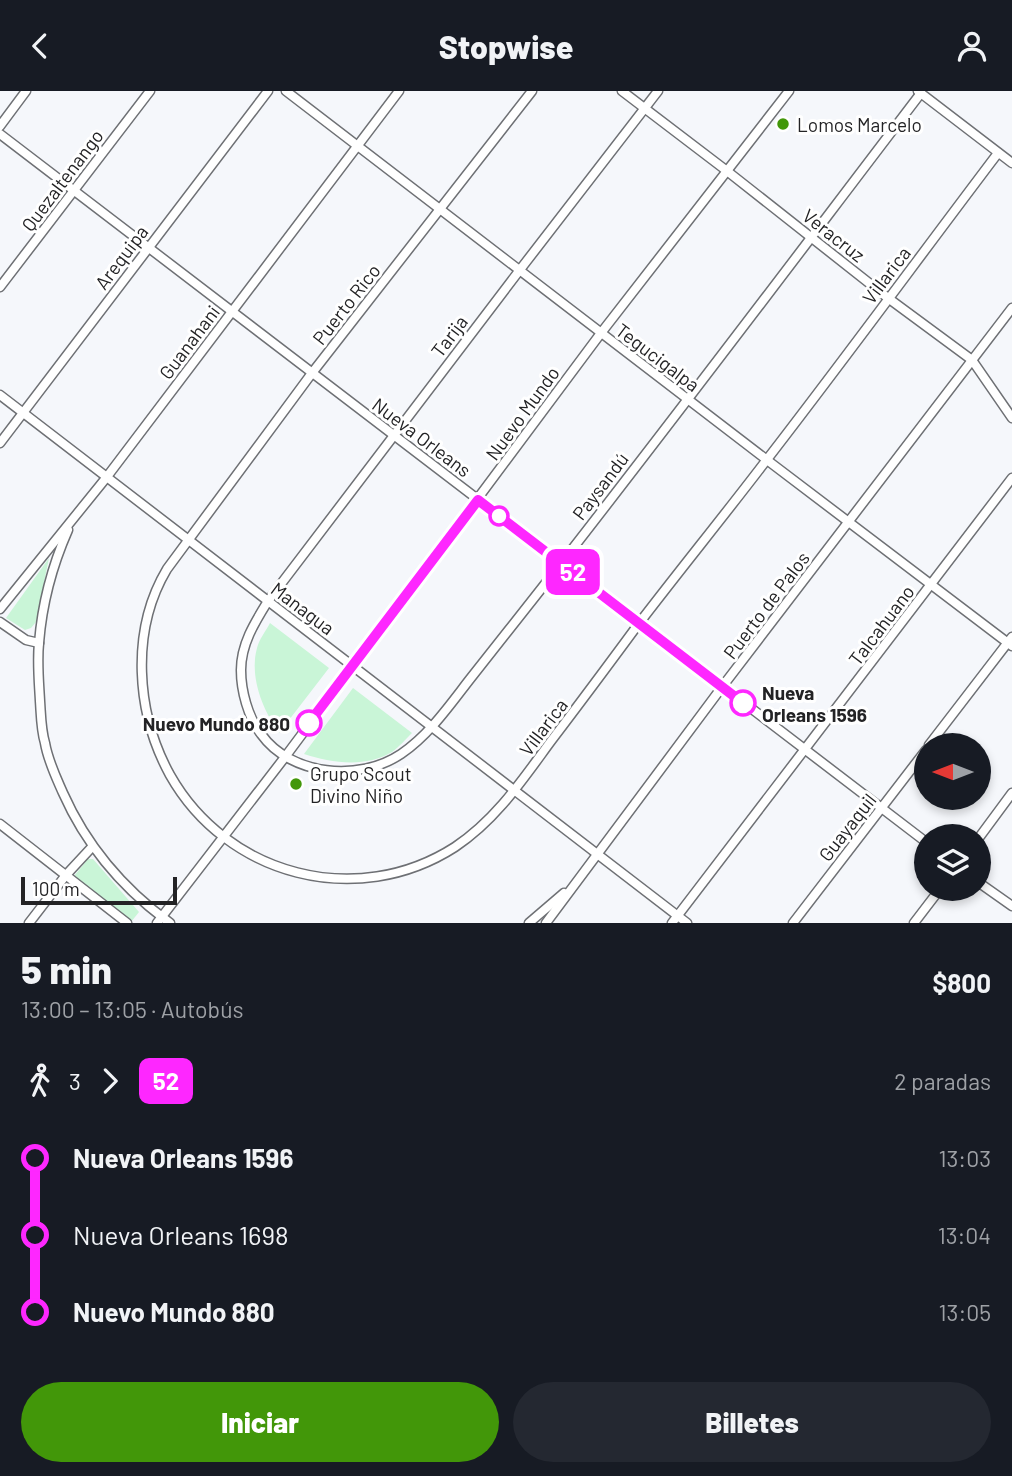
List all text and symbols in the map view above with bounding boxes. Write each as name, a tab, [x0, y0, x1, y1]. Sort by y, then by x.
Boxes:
icon: back	[21, 27, 59, 65]
text: Stopwise	[439, 27, 573, 65]
icon: person	[953, 27, 991, 65]
place label: Lomos Marcelo	[797, 113, 922, 136]
marker: Lomos Marcelo	[775, 116, 791, 132]
street label: Quezaltenango	[16, 125, 108, 235]
street label: Veracruz	[798, 204, 870, 266]
street label: Arequipa	[89, 220, 153, 294]
street label: Villarica	[857, 242, 915, 308]
street label: Puerto Rico	[307, 259, 385, 349]
street label: Guanahani	[154, 301, 224, 383]
street label: Tarija	[426, 311, 472, 361]
street label: Tegucigalpa	[611, 318, 705, 396]
street label: Nuevo Mundo	[480, 362, 564, 464]
street label: Nueva Orleans	[368, 392, 476, 482]
street label: Paysandú	[567, 448, 633, 524]
unlabelled marker	[489, 506, 509, 526]
street label: Puerto de Palos	[718, 547, 814, 663]
line badge: 52	[542, 549, 604, 595]
text: 52	[560, 557, 586, 586]
street label: Managua	[267, 577, 339, 639]
street label: Talcahuano	[843, 580, 919, 670]
place label: Nueva Orleans 1596	[762, 681, 867, 726]
marker: Nueva Orleans 1596	[730, 690, 756, 716]
street label: Villarica	[514, 694, 572, 760]
marker: Nuevo Mundo 880	[296, 710, 322, 736]
place label: Nuevo Mundo 880	[143, 712, 290, 735]
north arrow	[914, 733, 990, 810]
map controls	[914, 733, 991, 901]
place label: Grupo Scout Divino Niño	[310, 762, 412, 807]
marker: Grupo Scout Divino Niño	[288, 776, 304, 792]
street label: Guayaquil	[813, 789, 881, 865]
button: layers	[914, 824, 991, 901]
scale bar	[21, 874, 177, 906]
text: 100 m	[32, 877, 80, 900]
text: 5 min	[21, 946, 112, 992]
text: $800	[932, 967, 991, 998]
text: 13:00 – 13:05 · Autobús	[21, 995, 244, 1023]
icon: walk	[21, 1062, 59, 1100]
icon: forward	[91, 1062, 129, 1100]
text: 52	[153, 1066, 179, 1095]
text: 3	[69, 1067, 81, 1095]
text: 2 paradas	[894, 1067, 991, 1095]
text: Nueva Orleans 1596	[73, 1142, 293, 1173]
text: 13:03	[938, 1144, 991, 1172]
text: Nueva Orleans 1698	[73, 1219, 289, 1250]
text: 13:04	[938, 1221, 991, 1249]
text: Nuevo Mundo 880	[73, 1296, 275, 1327]
text: 13:05	[938, 1298, 991, 1326]
button: Iniciar	[21, 1382, 499, 1462]
button: Billetes	[513, 1382, 991, 1462]

